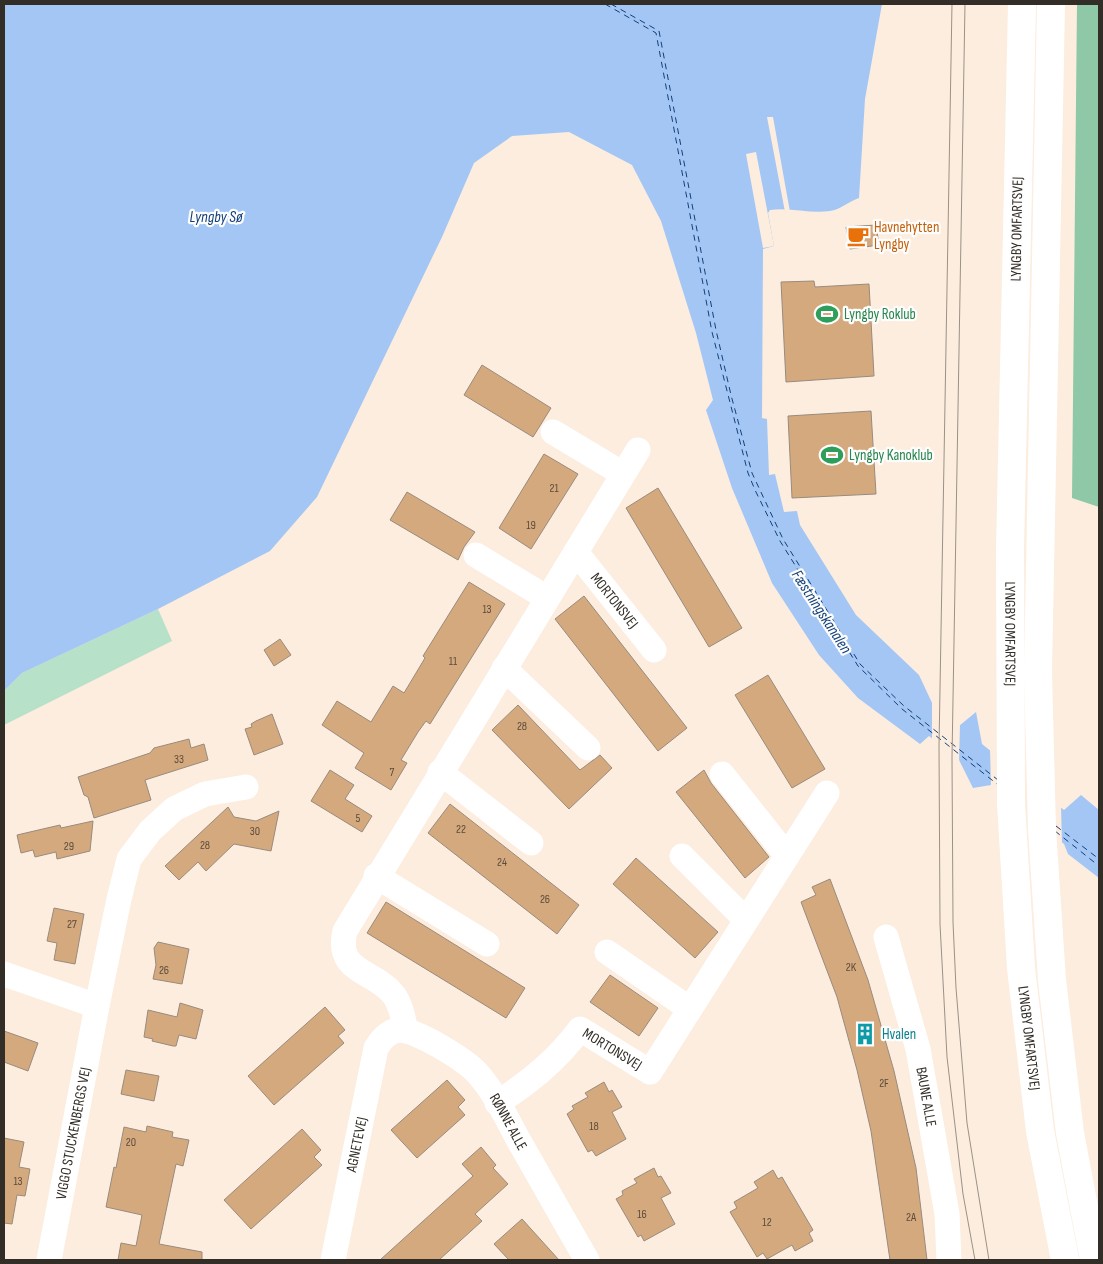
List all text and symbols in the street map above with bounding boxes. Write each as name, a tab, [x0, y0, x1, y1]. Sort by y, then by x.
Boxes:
street label: LYNGBY OMFARTSVEJ	[1007, 177, 1027, 281]
water label: Lyngby Sø	[190, 208, 244, 227]
place label: Havnehytten Lyngby	[874, 218, 939, 254]
cafe icon: Havnehytten Lyngby	[845, 223, 871, 249]
sports icon: Lyngby Roklub	[814, 301, 840, 327]
place label: Lyngby Roklub	[844, 305, 916, 324]
sports icon: Lyngby Kanoklub	[819, 442, 845, 468]
place label: Lyngby Kanoklub	[849, 446, 933, 465]
house number: 21	[549, 481, 559, 496]
house number: 19	[526, 518, 536, 533]
water label: Fæstningskanalen	[787, 567, 855, 658]
street label: MORTONSVEJ	[587, 569, 643, 632]
street label: LYNGBY OMFARTSVEJ	[1001, 581, 1020, 686]
house number: 13	[482, 602, 492, 617]
house number: 11	[449, 654, 458, 669]
house number: 28	[517, 719, 527, 734]
house number: 33	[174, 752, 184, 767]
house number: 7	[390, 765, 395, 780]
house number: 5	[356, 811, 361, 826]
house number: 22	[456, 822, 466, 837]
house number: 30	[250, 824, 260, 839]
house number: 28	[200, 838, 210, 853]
house number: 29	[64, 839, 74, 854]
house number: 24	[497, 855, 507, 870]
house number: 26	[540, 892, 550, 907]
house number: 27	[67, 917, 77, 932]
house number: 2K	[846, 960, 857, 975]
house number: 26	[159, 963, 169, 978]
street label: LYNGBY OMFARTSVEJ	[1014, 985, 1045, 1091]
building icon: Hvalen	[852, 1021, 878, 1047]
street label: MORTONSVEJ	[579, 1024, 646, 1074]
place label: Hvalen	[882, 1025, 916, 1044]
street label: VIGGO STUCKENBERGS VEJ	[51, 1065, 95, 1201]
street label: BAUNE ALLE	[912, 1065, 941, 1128]
house number: 2F	[879, 1076, 889, 1091]
street label: RØNNE ALLE	[485, 1090, 532, 1154]
street label: AGNETEVEJ	[341, 1115, 371, 1175]
house number: 18	[589, 1119, 599, 1134]
house number: 20	[126, 1135, 136, 1150]
house number: 13	[13, 1174, 23, 1189]
house number: 16	[637, 1207, 647, 1222]
house number: 2A	[906, 1210, 917, 1225]
house number: 12	[762, 1215, 772, 1230]

